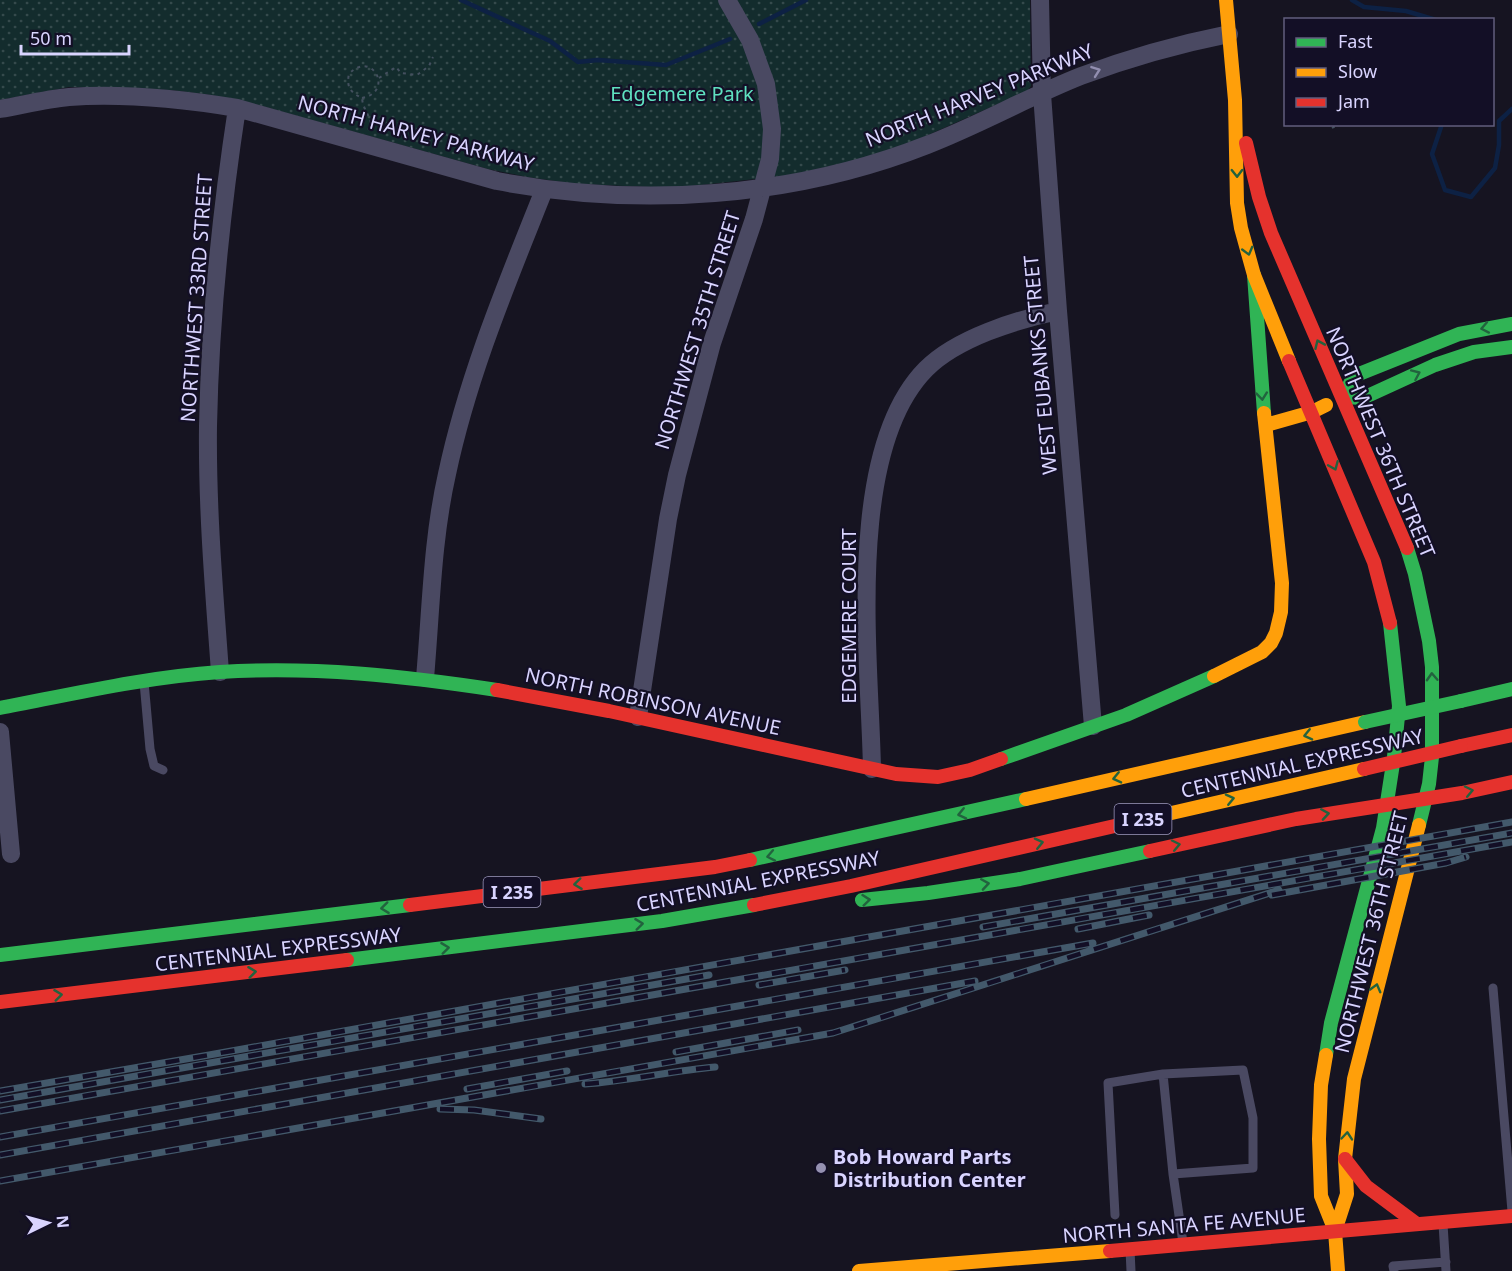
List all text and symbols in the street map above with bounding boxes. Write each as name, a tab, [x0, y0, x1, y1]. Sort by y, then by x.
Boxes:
scale bar	[21, 18, 129, 56]
legend	[1284, 18, 1494, 126]
text: 50 m	[30, 26, 72, 50]
text: Fast	[1338, 29, 1373, 53]
street label: NORTH HARVEY PARKWAY	[861, 37, 1098, 153]
text: Slow	[1338, 59, 1377, 83]
one-way arrow	[1090, 66, 1100, 79]
park label: Edgemere Park	[610, 80, 754, 107]
street label: NORTH HARVEY PARKWAY	[295, 88, 538, 178]
text: Jam	[1336, 89, 1370, 113]
one-way arrow	[1230, 168, 1243, 177]
street label: NORTHWEST 33RD STREET	[174, 173, 218, 423]
street label: NORTHWEST 35TH STREET	[648, 207, 746, 453]
one-way arrow	[1240, 246, 1253, 256]
street label: WEST EUBANKS STREET	[1017, 254, 1063, 476]
one-way arrow	[1481, 321, 1491, 334]
street label: NORTHWEST 36TH STREET	[1320, 323, 1442, 561]
one-way arrow	[1315, 339, 1327, 350]
one-way arrow	[1410, 369, 1421, 381]
one-way arrow	[1255, 391, 1268, 401]
one-way arrow	[1327, 460, 1339, 471]
street label: EDGEMERE COURT	[835, 528, 862, 704]
street label: NORTH ROBINSON AVENUE	[523, 661, 783, 741]
one-way arrow	[1426, 673, 1439, 682]
street label: CENTENNIAL EXPRESSWAY	[1178, 722, 1427, 804]
one-way arrow	[1303, 727, 1313, 740]
one-way arrow	[1113, 771, 1123, 784]
one-way arrow	[1464, 785, 1474, 798]
one-way arrow	[1224, 794, 1234, 807]
road number: I 235	[1114, 804, 1172, 834]
one-way arrow	[957, 807, 967, 820]
street label: NORTHWEST 36TH STREET	[1328, 808, 1414, 1056]
one-way arrow	[1320, 809, 1329, 821]
one-way arrow	[1034, 837, 1044, 850]
one-way arrow	[1171, 839, 1181, 852]
street label: CENTENNIAL EXPRESSWAY	[634, 844, 883, 918]
one-way arrow	[767, 850, 776, 862]
road number: I 235	[484, 877, 540, 907]
one-way arrow	[574, 877, 583, 890]
one-way arrow	[981, 879, 990, 891]
one-way arrow	[861, 894, 870, 907]
one-way arrow	[380, 901, 389, 914]
one-way arrow	[634, 918, 643, 930]
street label: CENTENNIAL EXPRESSWAY	[153, 920, 403, 978]
one-way arrow	[441, 942, 450, 955]
one-way arrow	[247, 966, 256, 978]
one-way arrow	[1369, 983, 1382, 993]
one-way arrow	[53, 990, 63, 1002]
one-way arrow	[1340, 1131, 1353, 1140]
place label: Bob Howard Parts Distribution Center	[833, 1143, 1026, 1193]
marker: Bob Howard Parts Distribution Center	[814, 1161, 828, 1175]
north arrow	[18, 1193, 78, 1253]
street label: NORTH SANTA FE AVENUE	[1061, 1201, 1307, 1249]
text: N	[51, 1214, 74, 1229]

